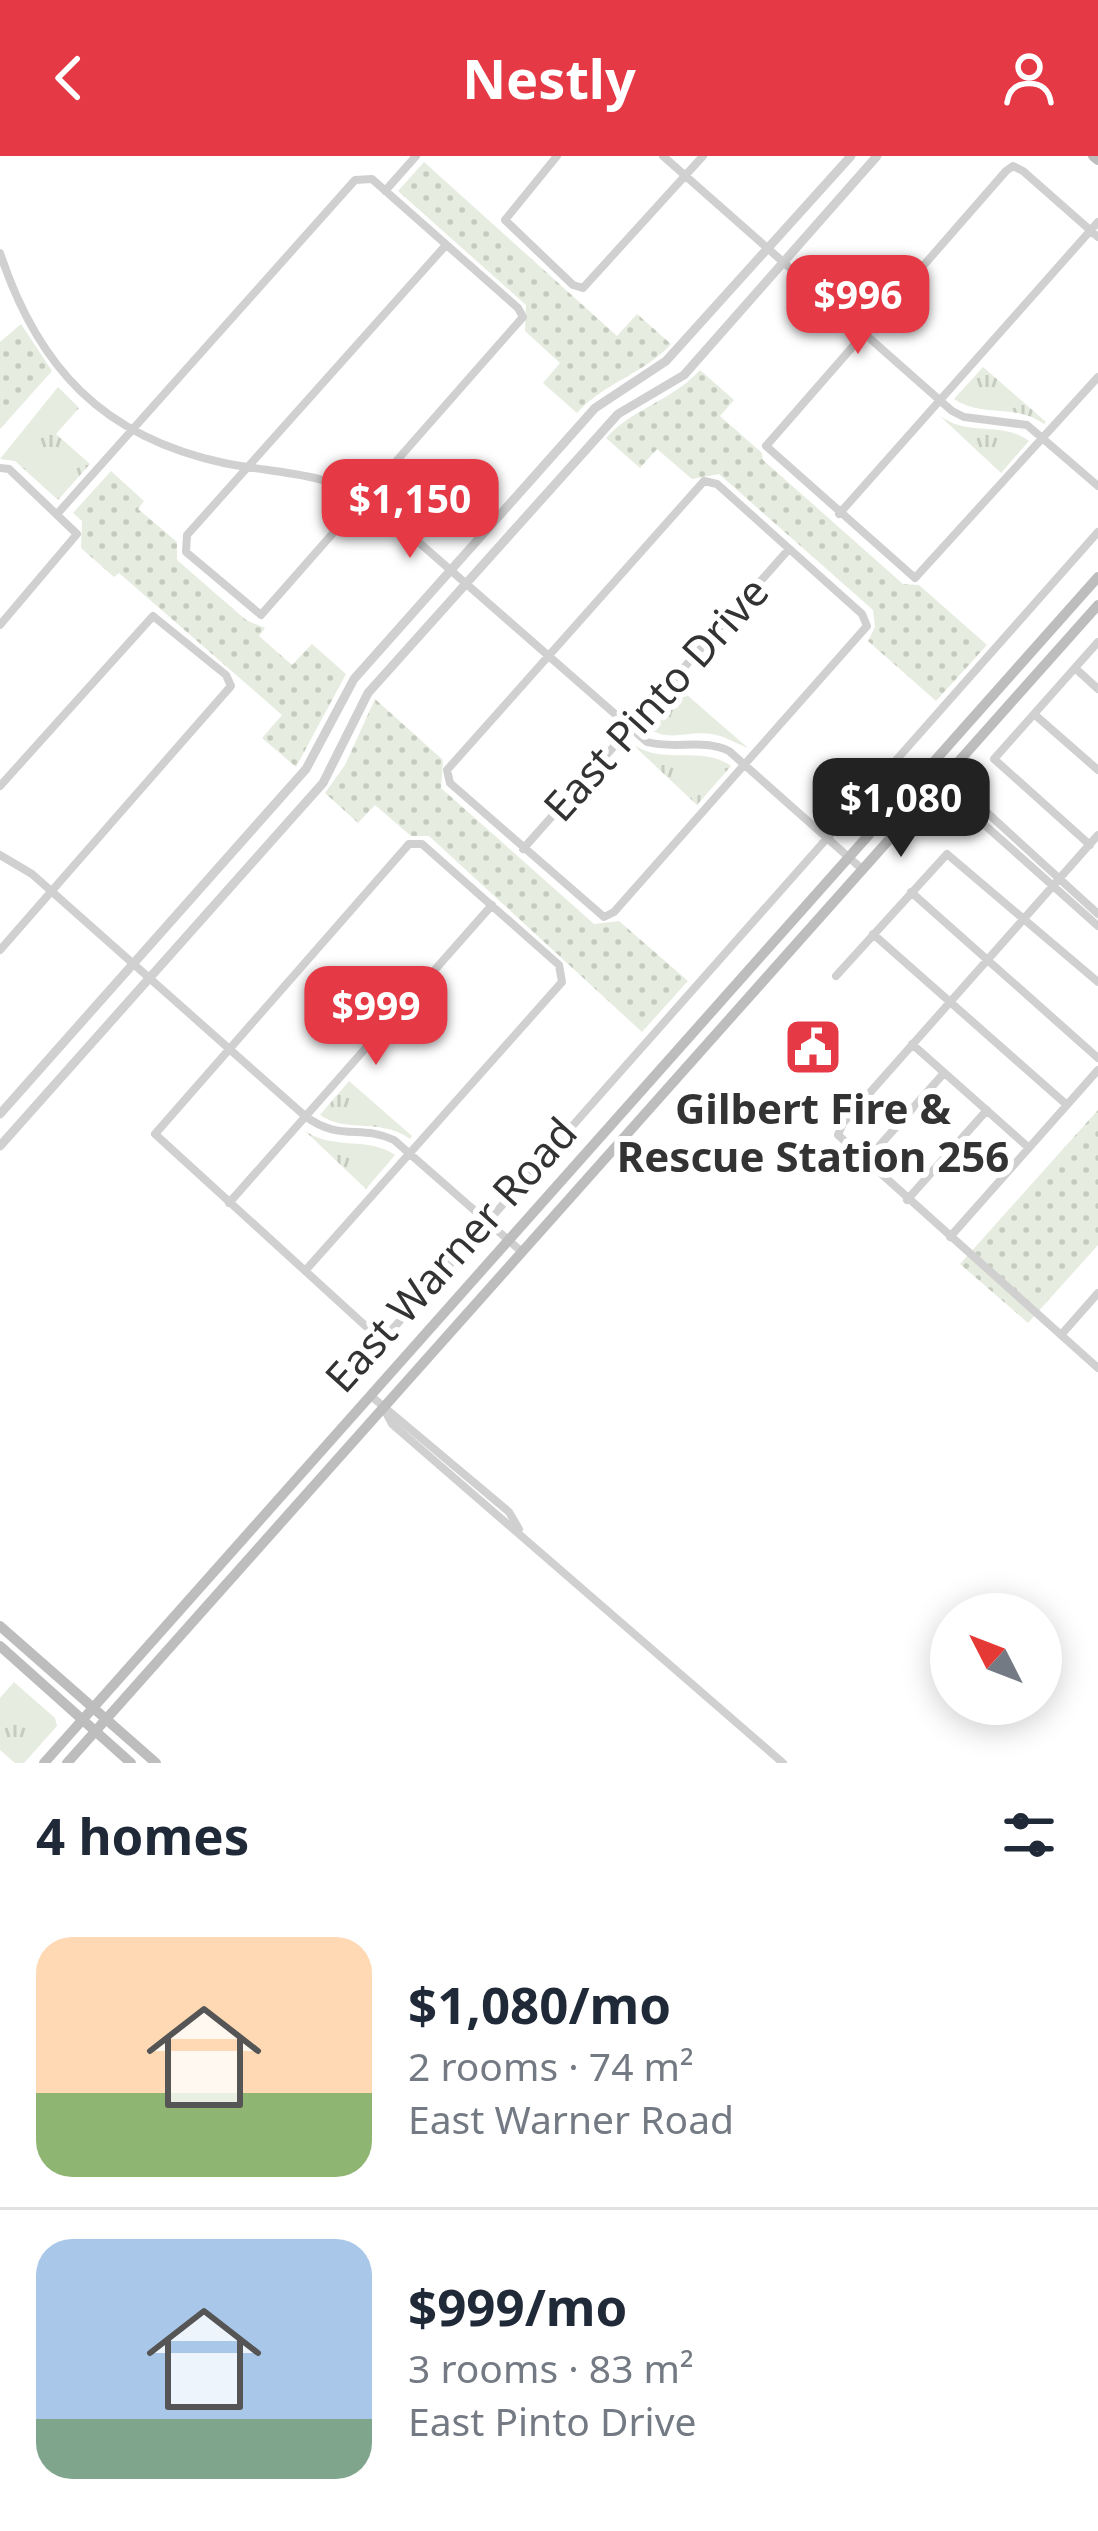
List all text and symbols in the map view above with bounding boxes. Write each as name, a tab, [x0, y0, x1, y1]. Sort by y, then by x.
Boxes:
text: Nestly	[462, 41, 636, 115]
icon: back	[36, 45, 102, 111]
icon: person	[996, 45, 1062, 111]
pin: $996	[787, 255, 929, 357]
text: $996	[813, 267, 903, 320]
pin: $1,150	[312, 459, 508, 561]
text: $1,150	[349, 471, 471, 524]
street label: East Pinto Drive	[530, 563, 780, 833]
pin: $1,080	[803, 758, 999, 860]
text: $1,080	[840, 770, 962, 823]
pin: $999	[305, 966, 447, 1068]
text: $999	[331, 978, 421, 1031]
public building icon: Gilbert Fire & Rescue Station 256	[782, 1016, 844, 1078]
place label: Gilbert Fire & Rescue Station 256	[617, 1079, 1009, 1184]
street label: East Warner Road	[311, 1104, 589, 1404]
north arrow	[930, 1593, 1062, 1725]
map controls	[930, 1593, 1062, 1725]
text: 4 homes	[36, 1800, 249, 1870]
icon: filters	[996, 1802, 1062, 1868]
text: $1,080/mo	[408, 1969, 671, 2039]
icon: home	[132, 1985, 276, 2129]
text: 2 rooms · 74 m²	[408, 2039, 694, 2092]
text: East Warner Road	[408, 2092, 734, 2145]
text: $999/mo	[408, 2271, 627, 2341]
icon: home	[132, 2287, 276, 2431]
text: 3 rooms · 83 m²	[408, 2341, 694, 2394]
text: East Pinto Drive	[408, 2394, 696, 2447]

